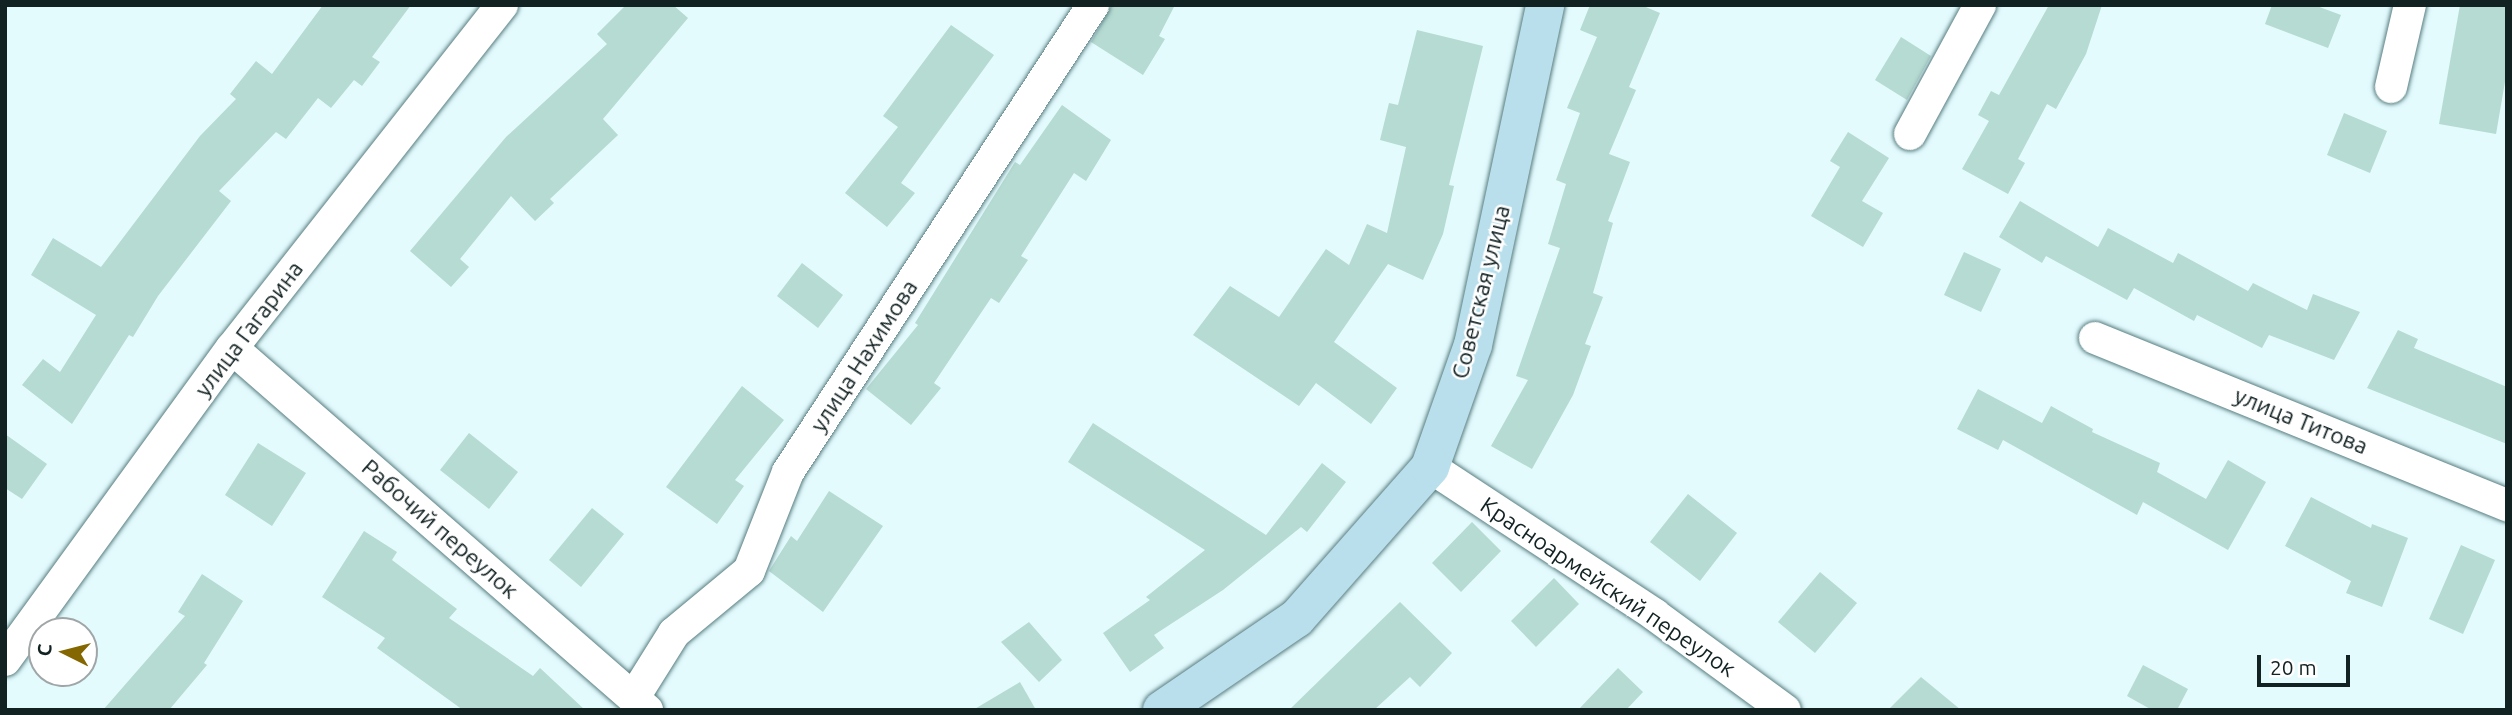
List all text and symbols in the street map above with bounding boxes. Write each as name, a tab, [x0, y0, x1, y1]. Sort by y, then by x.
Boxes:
street label: Советская улица	[1446, 202, 1516, 382]
street label: улица Гагарина	[189, 256, 309, 402]
street label: улица Нахимова	[804, 275, 924, 437]
street label: улица Титова	[2230, 382, 2372, 460]
street label: Рабочий переулок	[356, 454, 524, 604]
street label: Красноармейский переулок	[1475, 491, 1741, 683]
north arrow	[28, 617, 98, 687]
scale bar	[2260, 642, 2353, 686]
text: С	[33, 643, 56, 657]
text: 20 m	[2270, 655, 2317, 679]

